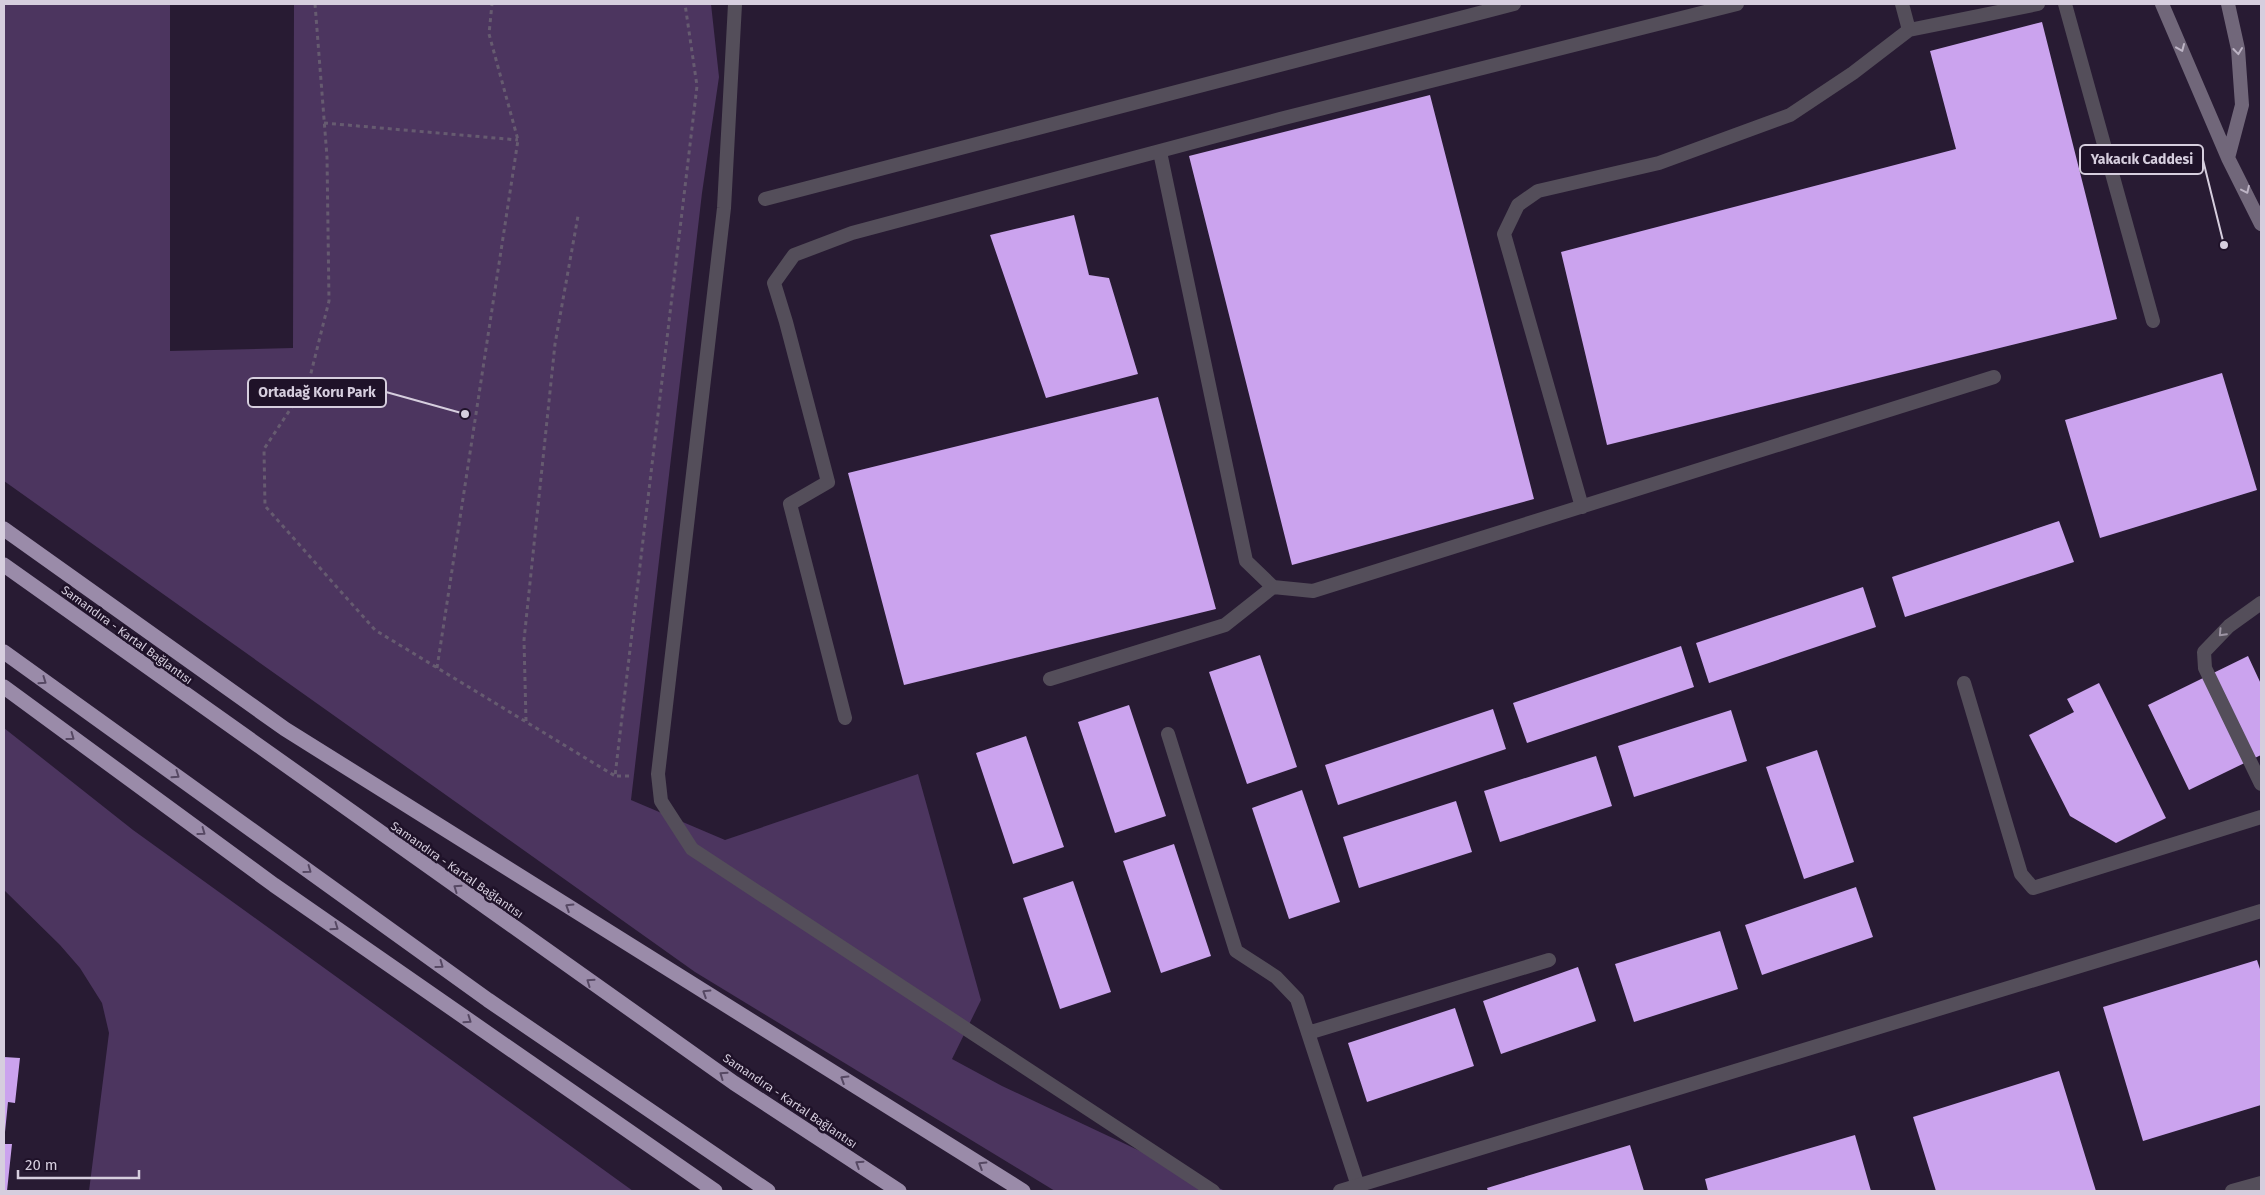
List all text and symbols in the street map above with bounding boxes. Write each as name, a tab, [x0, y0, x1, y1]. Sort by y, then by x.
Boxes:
one-way arrow	[2175, 44, 2185, 52]
one-way arrow	[2232, 48, 2243, 56]
callout: Yakacık Caddesi	[2080, 145, 2203, 174]
text: Yakacık Caddesi	[2090, 151, 2193, 168]
one-way arrow	[2239, 185, 2249, 194]
callout: Ortadağ Koru Park	[248, 378, 386, 407]
text: Ortadağ Koru Park	[258, 384, 376, 401]
street label: Samandıra - Kartal Bağlantısı	[59, 583, 195, 687]
one-way arrow	[2219, 627, 2228, 636]
one-way arrow	[38, 675, 47, 684]
one-way arrow	[65, 731, 75, 740]
one-way arrow	[170, 769, 180, 778]
street label: Samandıra - Kartal Bağlantısı	[388, 819, 526, 921]
one-way arrow	[196, 827, 205, 835]
one-way arrow	[302, 864, 312, 873]
one-way arrow	[453, 885, 463, 894]
one-way arrow	[565, 903, 574, 913]
one-way arrow	[329, 921, 338, 930]
one-way arrow	[434, 959, 444, 968]
one-way arrow	[586, 979, 596, 988]
one-way arrow	[703, 990, 712, 999]
one-way arrow	[462, 1014, 472, 1023]
street label: Samandıra - Kartal Bağlantısı	[720, 1051, 860, 1151]
one-way arrow	[719, 1072, 729, 1081]
one-way arrow	[840, 1076, 850, 1085]
scale bar	[18, 1148, 139, 1180]
text: 20 m	[25, 1156, 58, 1174]
one-way arrow	[855, 1161, 864, 1171]
one-way arrow	[978, 1162, 987, 1172]

